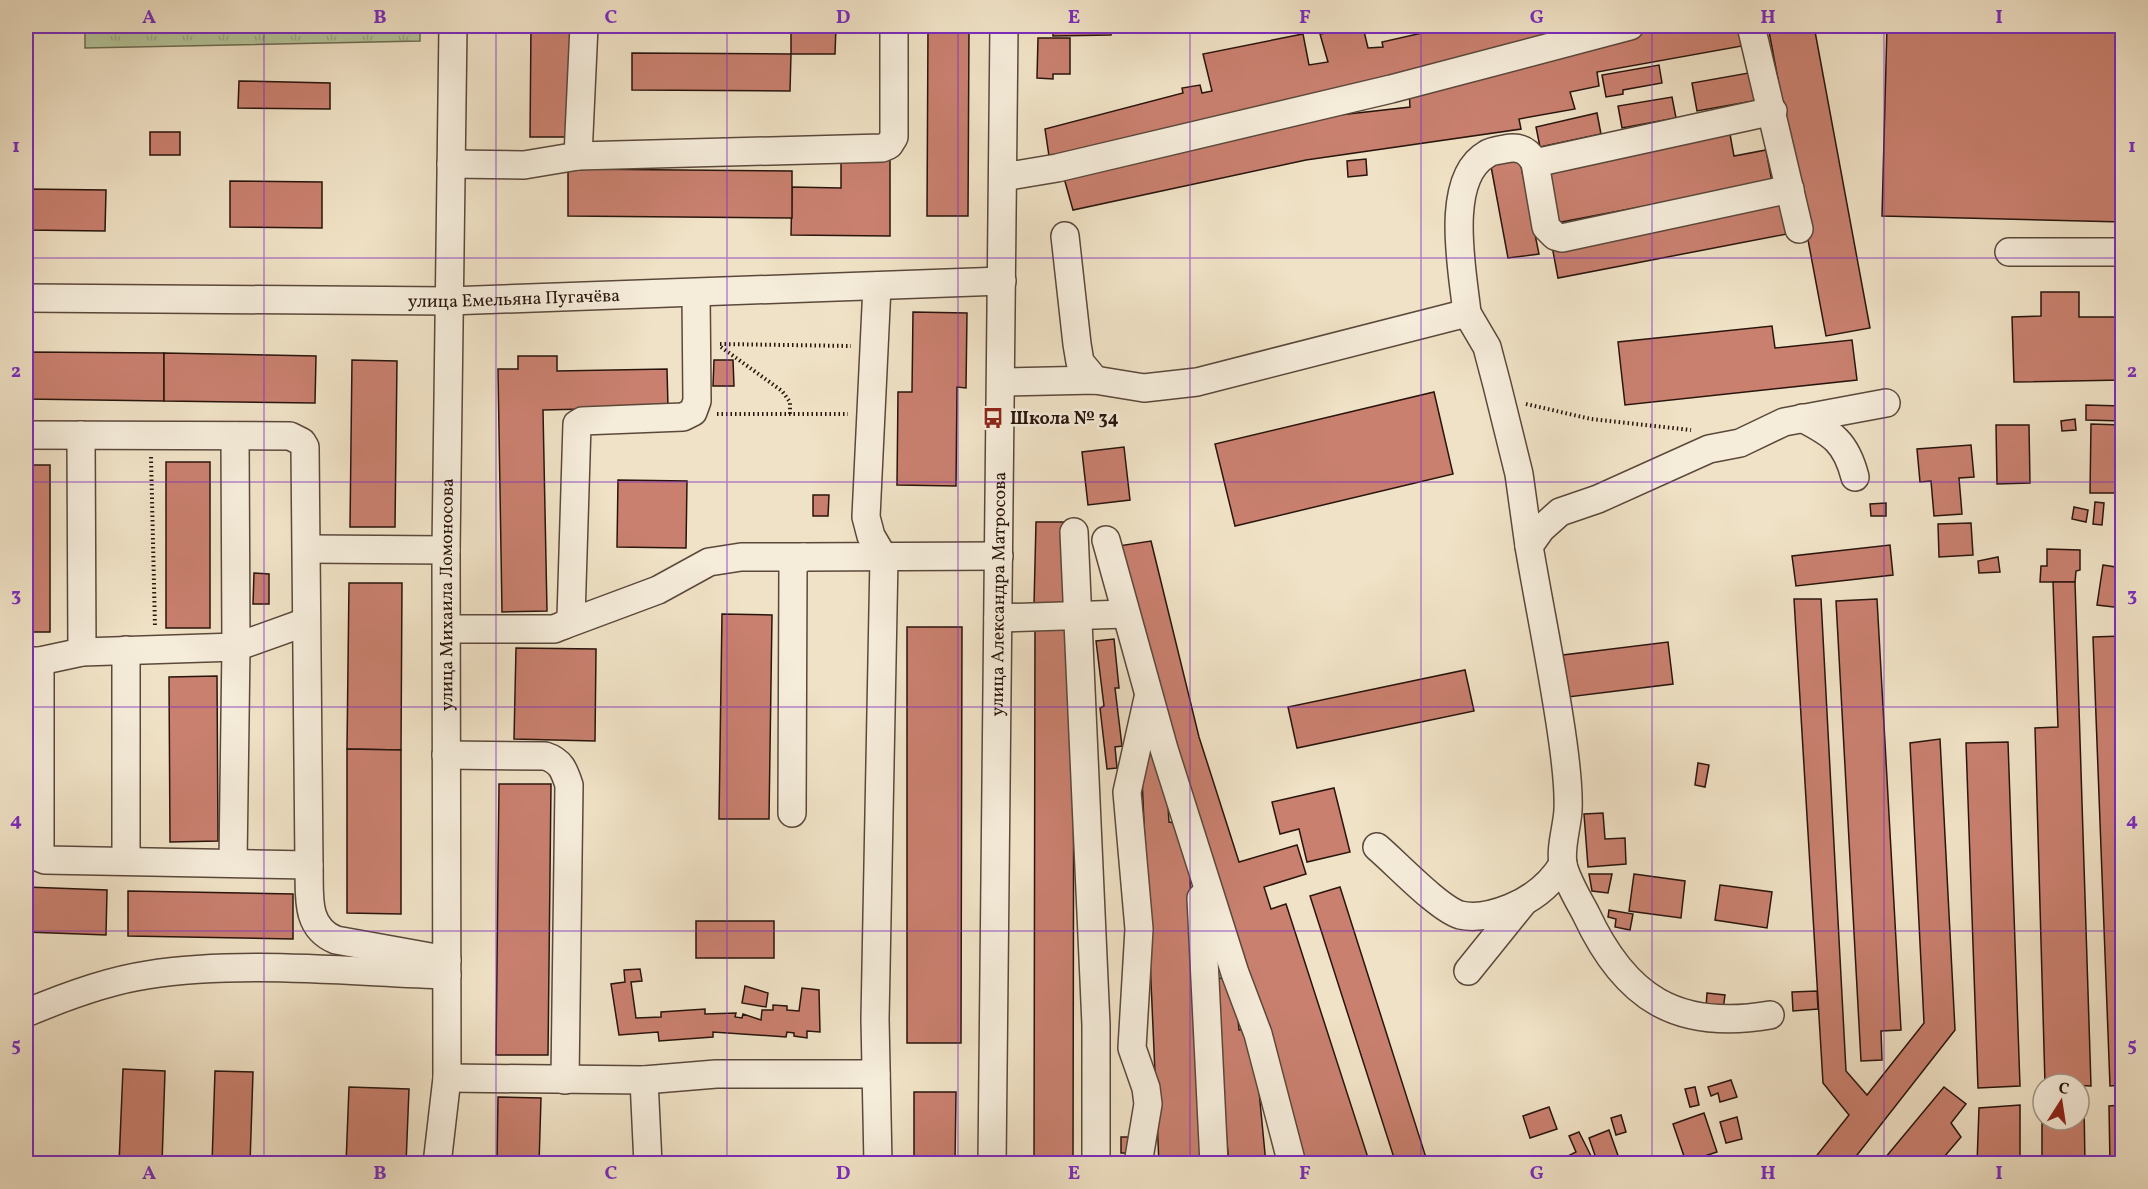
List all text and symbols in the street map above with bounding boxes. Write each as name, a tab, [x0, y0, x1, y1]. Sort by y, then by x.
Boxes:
text: A	[142, 4, 156, 32]
text: B	[373, 4, 387, 32]
text: C	[605, 4, 618, 32]
text: D	[836, 4, 850, 32]
text: E	[1068, 4, 1080, 32]
text: F	[1299, 4, 1311, 32]
text: G	[1530, 4, 1544, 32]
text: H	[1760, 4, 1776, 32]
text: I	[1995, 4, 2003, 32]
text: 1	[12, 133, 20, 161]
text: 1	[2128, 133, 2136, 161]
street label: улица Емельяна Пугачёва	[408, 284, 621, 315]
text: 2	[11, 358, 21, 386]
text: 2	[2127, 358, 2137, 386]
bus stop icon: Школа № 34	[981, 406, 1005, 430]
place label: Школа № 34	[1010, 407, 1119, 432]
street label: улица Александра Матросова	[986, 471, 1013, 717]
street label: улица Михаила Ломоносова	[435, 478, 461, 711]
text: 3	[11, 582, 21, 610]
text: 3	[2127, 582, 2137, 610]
text: 4	[10, 807, 22, 835]
text: 4	[2126, 807, 2138, 835]
text: 5	[11, 1032, 21, 1060]
text: 5	[2127, 1032, 2137, 1060]
north arrow	[2031, 1072, 2091, 1132]
text: С	[2056, 1077, 2071, 1101]
text: A	[142, 1160, 156, 1188]
text: B	[373, 1160, 387, 1188]
text: C	[605, 1160, 618, 1188]
text: D	[836, 1160, 850, 1188]
text: E	[1068, 1160, 1080, 1188]
text: F	[1299, 1160, 1311, 1188]
text: G	[1530, 1160, 1544, 1188]
text: H	[1760, 1160, 1776, 1188]
text: I	[1995, 1160, 2003, 1188]

